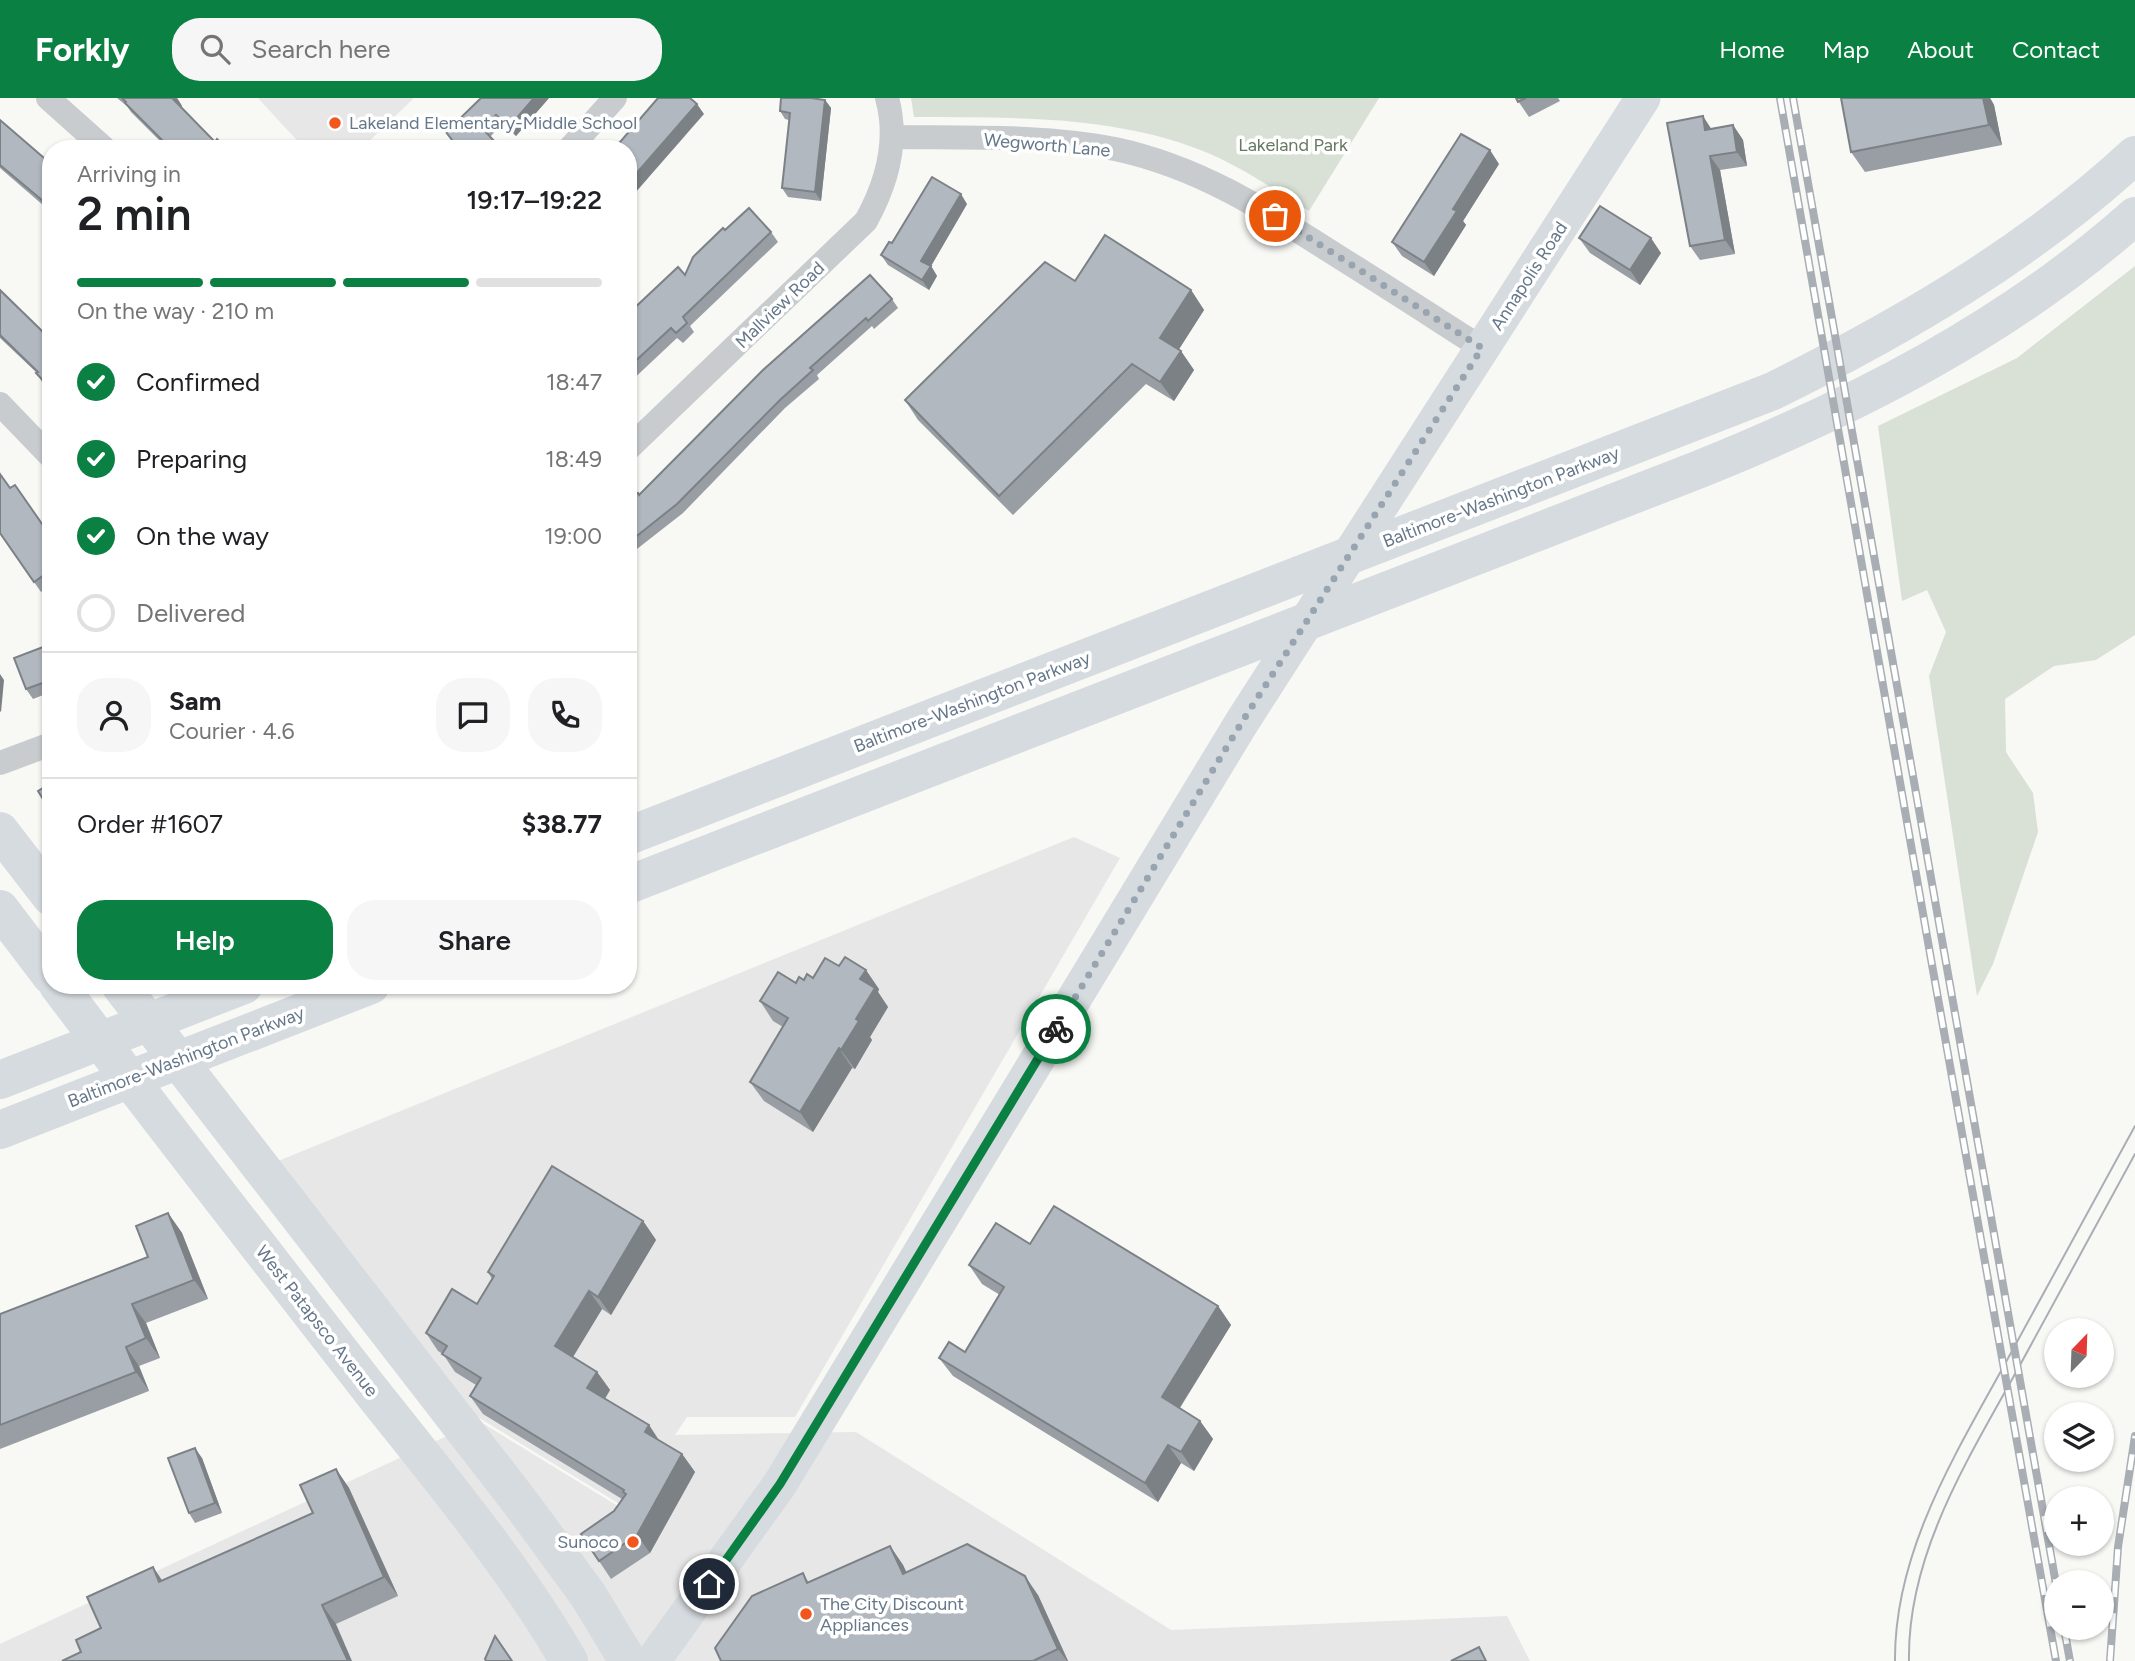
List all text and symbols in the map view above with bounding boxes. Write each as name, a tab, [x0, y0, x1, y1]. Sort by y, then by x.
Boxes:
search box	[172, 18, 662, 81]
text: Forkly	[35, 30, 130, 69]
icon: search	[196, 30, 234, 68]
text: Search here	[252, 33, 390, 65]
text: Home	[1719, 35, 1785, 64]
text: Map	[1823, 35, 1869, 64]
text: About	[1907, 35, 1974, 64]
text: Contact	[2012, 35, 2100, 64]
place label: Lakeland Elementary-Middle School	[349, 112, 637, 134]
marker: Lakeland Elementary-Middle School	[327, 115, 343, 131]
street label: Wegworth Lane	[983, 129, 1111, 162]
park label: Lakeland Park	[1238, 134, 1348, 156]
text: Arriving in	[77, 160, 181, 188]
text: 19:17–19:22	[467, 184, 602, 216]
text: 2 min	[77, 186, 192, 242]
pin	[1245, 186, 1305, 246]
icon: bag	[1256, 197, 1294, 235]
street label: Annapolis Road	[1486, 218, 1572, 334]
street label: Mallview Road	[731, 257, 829, 353]
text: On the way · 210 m	[77, 297, 274, 325]
icon: check	[77, 363, 115, 401]
text: Confirmed	[136, 366, 260, 398]
text: 18:47	[546, 368, 602, 396]
icon: check	[77, 440, 115, 478]
street label: Baltimore-Washington Parkway	[1380, 441, 1623, 552]
text: Preparing	[136, 443, 247, 475]
text: 18:49	[545, 445, 602, 473]
icon: check	[77, 517, 115, 555]
text: On the way	[136, 520, 269, 552]
text: 19:00	[544, 522, 602, 550]
text: Delivered	[136, 597, 245, 629]
street label: Baltimore-Washington Parkway	[851, 646, 1094, 757]
button: person	[77, 678, 151, 752]
button: chat	[436, 678, 510, 752]
button: phone	[528, 678, 602, 752]
text: Sam	[169, 685, 221, 717]
text: Courier · 4.6	[169, 717, 295, 745]
text: Order #1607	[77, 808, 223, 840]
text: $38.77	[522, 808, 602, 840]
button: Help	[77, 900, 333, 980]
button: Share	[347, 900, 602, 980]
courier	[1021, 994, 1091, 1064]
street label: Baltimore-Washington Parkway	[65, 1001, 308, 1112]
icon: bike	[1037, 1010, 1075, 1048]
street label: West Patapsco Avenue	[251, 1241, 383, 1401]
north arrow	[2044, 1318, 2114, 1388]
map controls	[2044, 1318, 2114, 1640]
button: layers	[2044, 1402, 2114, 1472]
button: +	[2044, 1486, 2114, 1556]
place label: Sunoco	[557, 1531, 619, 1553]
marker: Sunoco	[625, 1534, 641, 1550]
pin	[679, 1554, 739, 1614]
icon: home	[690, 1565, 728, 1603]
button: −	[2044, 1570, 2114, 1640]
place label: The City Discount Appliances	[820, 1593, 964, 1636]
marker: The City Discount Appliances	[798, 1606, 814, 1622]

